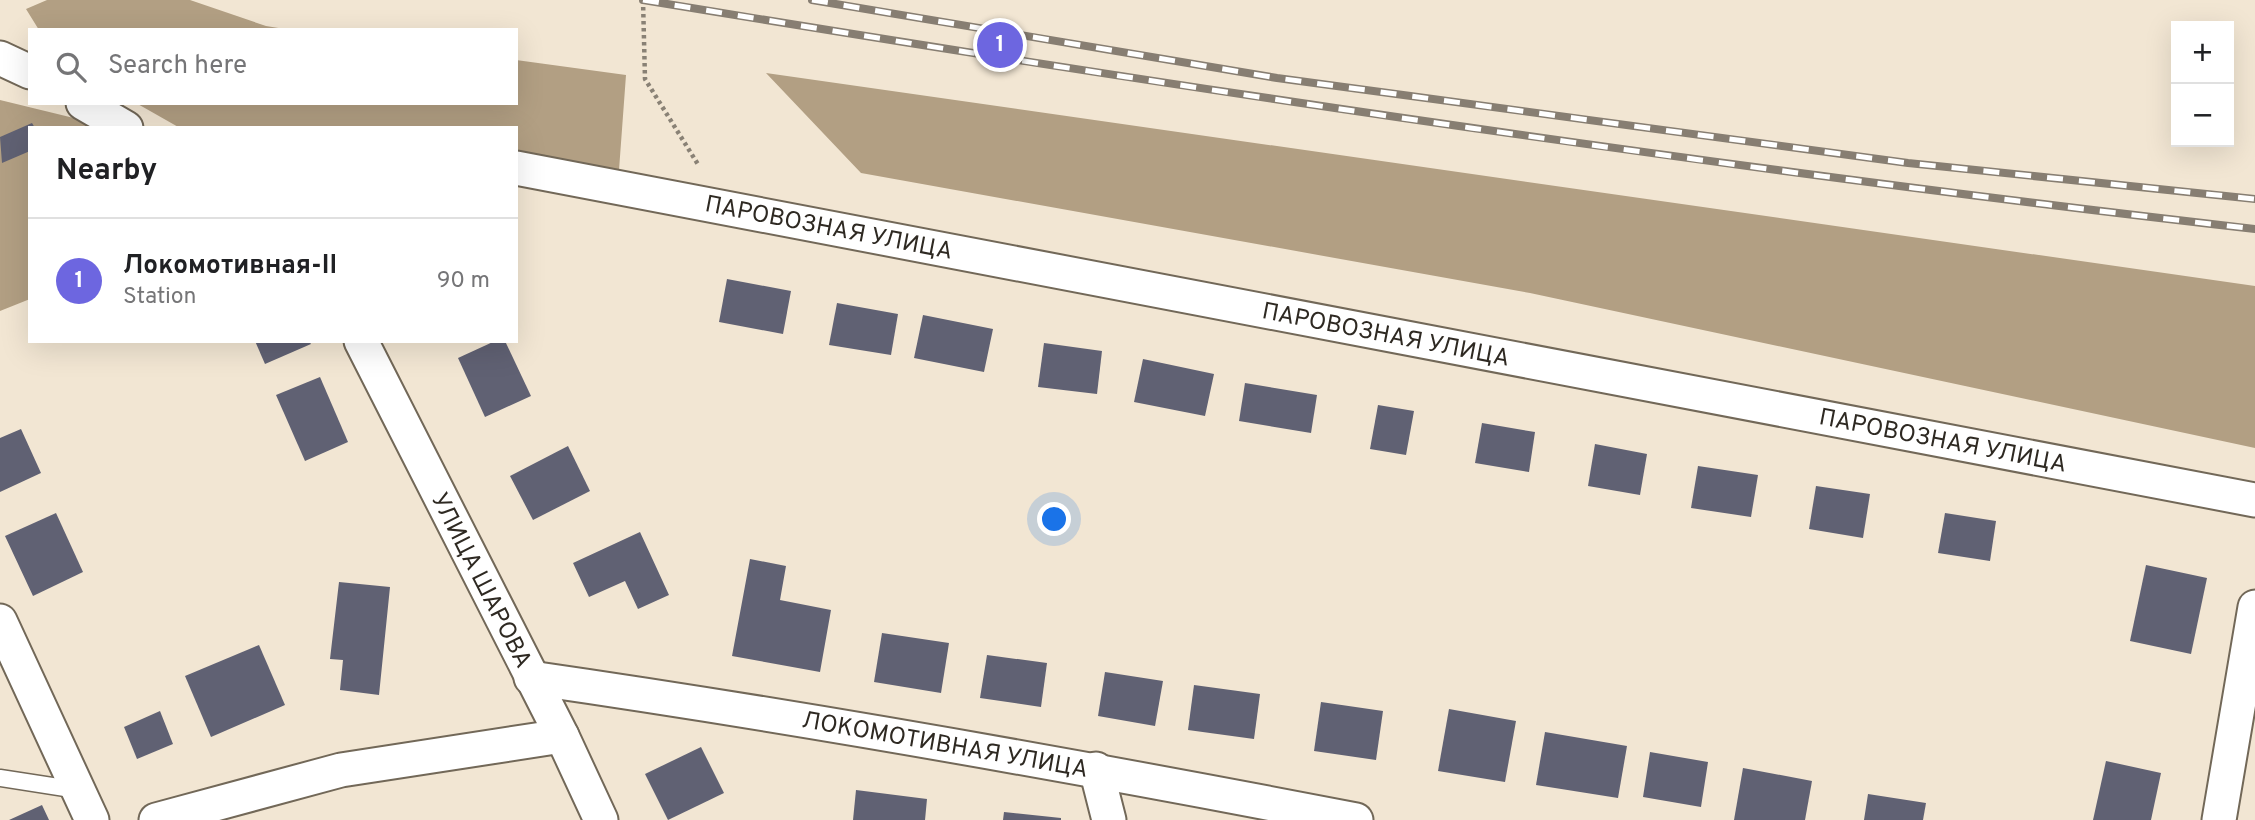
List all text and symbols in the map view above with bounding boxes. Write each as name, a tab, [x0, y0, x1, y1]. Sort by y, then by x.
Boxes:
pin: 1	[977, 19, 1023, 71]
map controls	[2171, 21, 2234, 147]
button: +	[2171, 21, 2234, 84]
search box	[28, 28, 518, 105]
icon: search	[52, 48, 90, 86]
text: Search here	[108, 50, 247, 83]
button: −	[2171, 84, 2234, 147]
text: Nearby	[56, 153, 157, 190]
street label: ПАРОВОЗНАЯ УЛИЦА	[702, 190, 955, 268]
text: Локомотивная-II	[123, 250, 337, 283]
text: 1	[74, 267, 84, 296]
text: 90 m	[437, 267, 490, 296]
text: Station	[123, 283, 197, 312]
street label: ПАРОВОЗНАЯ УЛИЦА	[1259, 297, 1512, 375]
street label: ПАРОВОЗНАЯ УЛИЦА	[1816, 403, 2069, 481]
street label: УЛИЦА ШАРОВА	[423, 488, 537, 674]
your location	[1037, 502, 1071, 536]
street label: ЛОКОМОТИВНАЯ УЛИЦА	[799, 706, 1090, 786]

